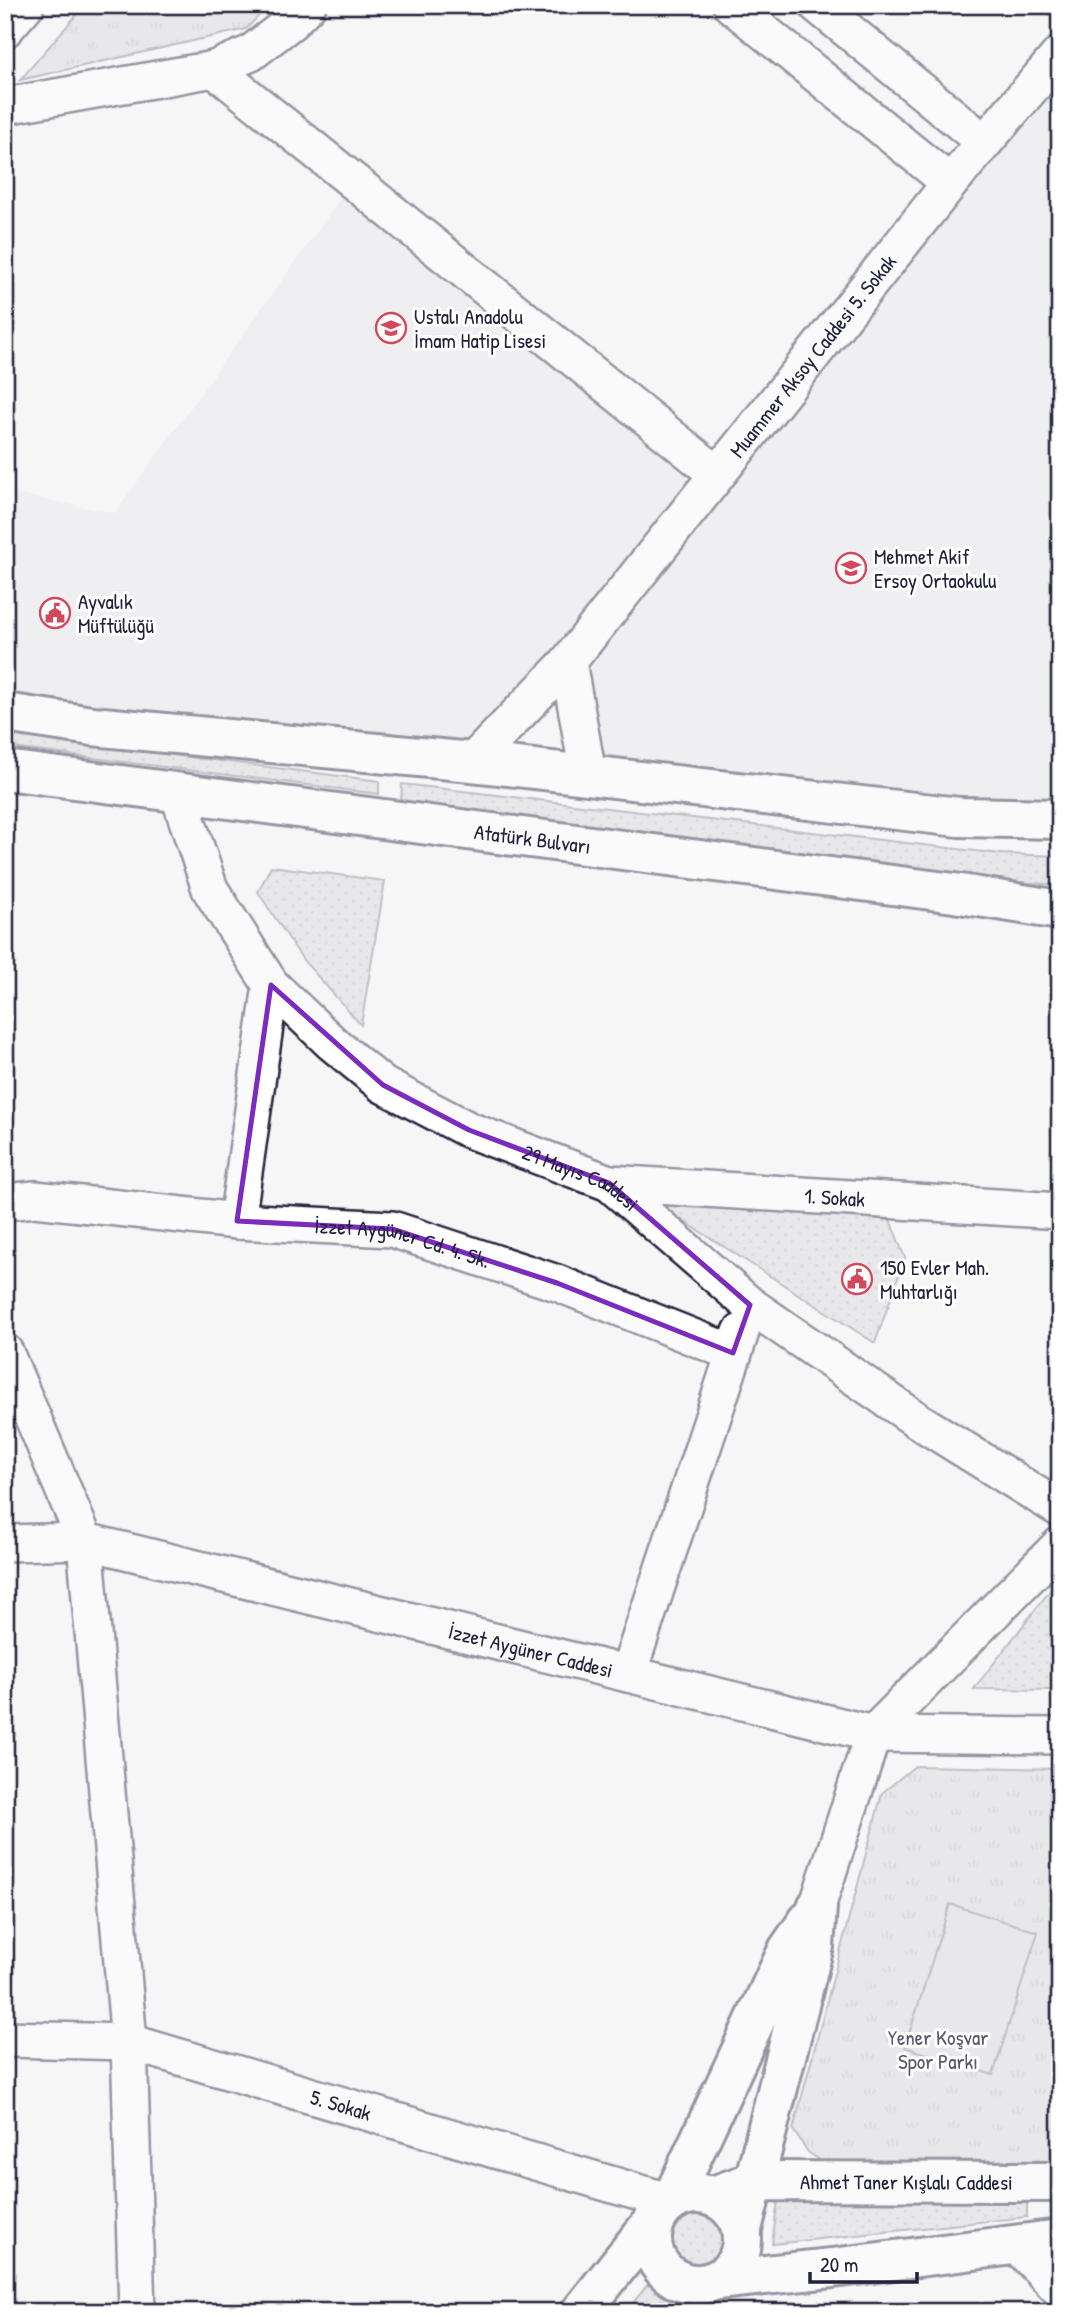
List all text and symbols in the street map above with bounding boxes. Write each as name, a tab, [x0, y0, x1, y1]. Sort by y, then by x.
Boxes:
street label: Muammer Aksoy Caddesi 5. Sokak	[722, 248, 903, 463]
place label: Ustalı Anadolu İmam Hatip Lisesi	[414, 302, 546, 355]
school or university icon: Ustalı Anadolu İmam Hatip Lisesi	[374, 311, 408, 345]
place label: Mehmet Akif Ersoy Ortaokulu	[874, 542, 997, 595]
school or university icon: Mehmet Akif Ersoy Ortaokulu	[834, 551, 868, 585]
place label: Ayvalık Müftülüğü	[78, 587, 154, 640]
public building icon: Ayvalık Müftülüğü	[38, 596, 72, 630]
street label: Atatürk Bulvarı	[473, 816, 593, 860]
street label: 29 Mayıs Caddesi	[518, 1137, 645, 1217]
street label: 1. Sokak	[803, 1181, 866, 1213]
street label: İzzet Aygüner Cd. 4. Sk.	[314, 1211, 494, 1275]
place label: 150 Evler Mah. Muhtarlığı	[880, 1253, 989, 1306]
public building icon: 150 Evler Mah. Muhtarlığı	[840, 1262, 874, 1296]
street label: İzzet Aygüner Caddesi	[446, 1616, 616, 1684]
park label: Yener Koşvar Spor Parkı	[888, 2023, 988, 2076]
street label: 5. Sokak	[307, 2082, 375, 2127]
street label: Ahmet Taner Kışlalı Caddesi	[800, 2167, 1013, 2196]
scale bar	[810, 2240, 916, 2284]
text: 20 m	[820, 2250, 858, 2279]

